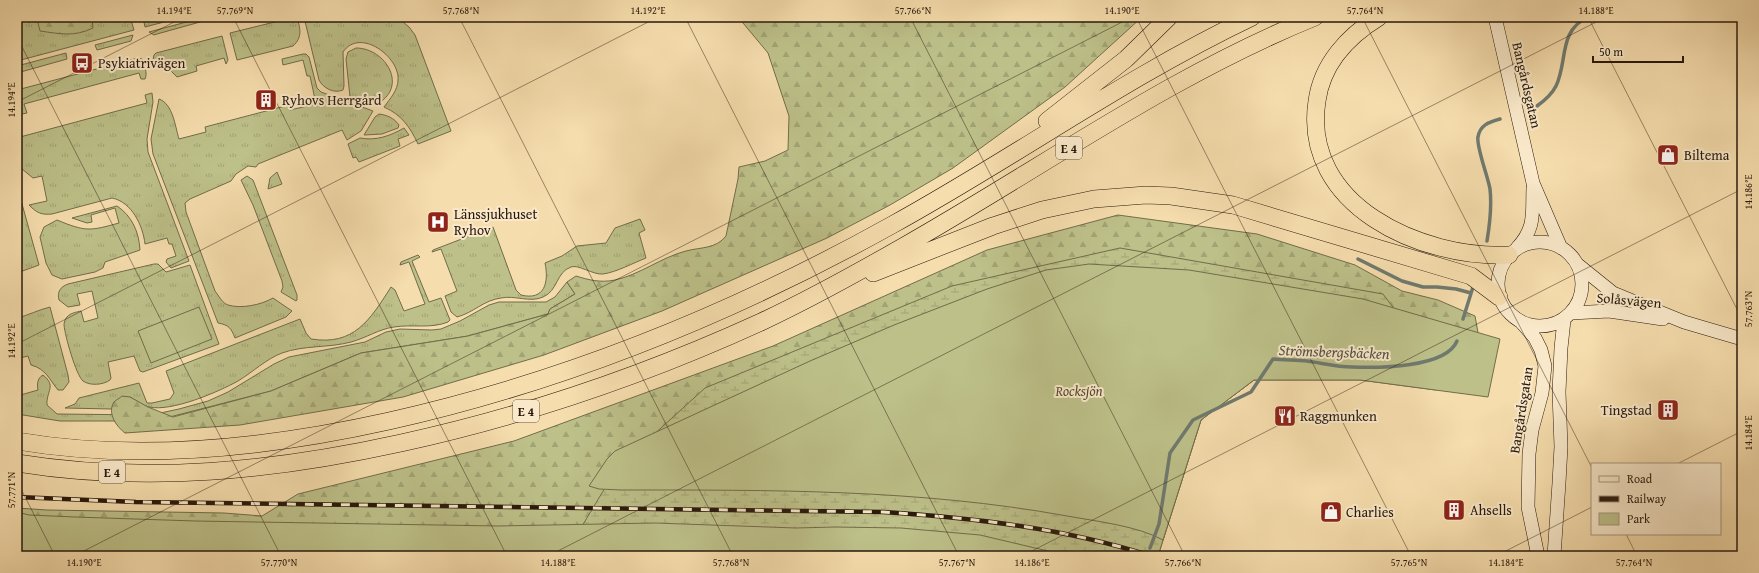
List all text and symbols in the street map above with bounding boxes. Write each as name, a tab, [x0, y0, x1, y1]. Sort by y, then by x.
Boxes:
text: 14.194°E	[156, 3, 192, 18]
text: 57.769°N	[217, 3, 254, 18]
text: 57.768°N	[443, 3, 480, 18]
text: 14.192°E	[630, 3, 666, 18]
text: 57.766°N	[895, 3, 932, 18]
text: 14.190°E	[1104, 3, 1140, 18]
text: 57.764°N	[1347, 3, 1384, 18]
text: 14.188°E	[1578, 3, 1614, 18]
scale bar	[1593, 38, 1683, 64]
street label: Bangårdsgatan	[1507, 40, 1547, 130]
text: 50 m	[1599, 43, 1623, 60]
bus stop icon: Psykiatrivägen	[69, 50, 95, 76]
place label: Psykiatrivägen	[98, 53, 185, 73]
text: 14.194°E	[4, 82, 19, 118]
building icon: Ryhovs Herrgård	[253, 87, 279, 113]
place label: Ryhovs Herrgård	[282, 90, 382, 110]
road number: E 4	[1056, 137, 1082, 159]
shop icon: Biltema	[1655, 142, 1681, 168]
place label: Biltema	[1684, 145, 1730, 165]
text: 14.186°E	[1741, 174, 1756, 210]
place label: Länssjukhuset Ryhov	[454, 204, 537, 240]
hospital icon: Länssjukhuset Ryhov	[425, 209, 451, 235]
street label: Solåsvägen	[1596, 287, 1662, 313]
text: 57.763°N	[1741, 290, 1756, 327]
text: 14.192°E	[4, 323, 19, 359]
water label: Strömsbergsbäcken	[1278, 339, 1390, 364]
street label: Bangårdsgatan	[1504, 365, 1538, 455]
park label: Rocksjön	[1054, 381, 1103, 401]
building icon: Tingstad	[1655, 397, 1681, 423]
road number: E 4	[513, 400, 539, 422]
place label: Tingstad	[1601, 400, 1653, 420]
restaurant icon: Raggmunken	[1272, 403, 1298, 429]
place label: Raggmunken	[1300, 406, 1377, 426]
text: 14.184°E	[1741, 415, 1756, 451]
road number: E 4	[99, 461, 125, 483]
legend	[1591, 463, 1721, 535]
text: Road	[1627, 470, 1653, 487]
text: 57.771°N	[4, 471, 19, 508]
text: Railway	[1627, 490, 1666, 507]
building icon: Ahsells	[1441, 497, 1467, 523]
shop icon: Charlies	[1318, 499, 1344, 525]
place label: Ahsells	[1470, 500, 1512, 520]
place label: Charlies	[1346, 502, 1394, 522]
text: Park	[1627, 510, 1651, 527]
text: 14.190°E	[66, 555, 102, 570]
text: 57.770°N	[261, 555, 298, 570]
text: 14.188°E	[540, 555, 576, 570]
text: 57.768°N	[713, 555, 750, 570]
text: 57.767°N	[939, 555, 976, 570]
text: 14.186°E	[1014, 555, 1050, 570]
text: 57.766°N	[1165, 555, 1202, 570]
text: 57.765°N	[1391, 555, 1428, 570]
text: 14.184°E	[1488, 555, 1524, 570]
text: 57.764°N	[1616, 555, 1653, 570]

